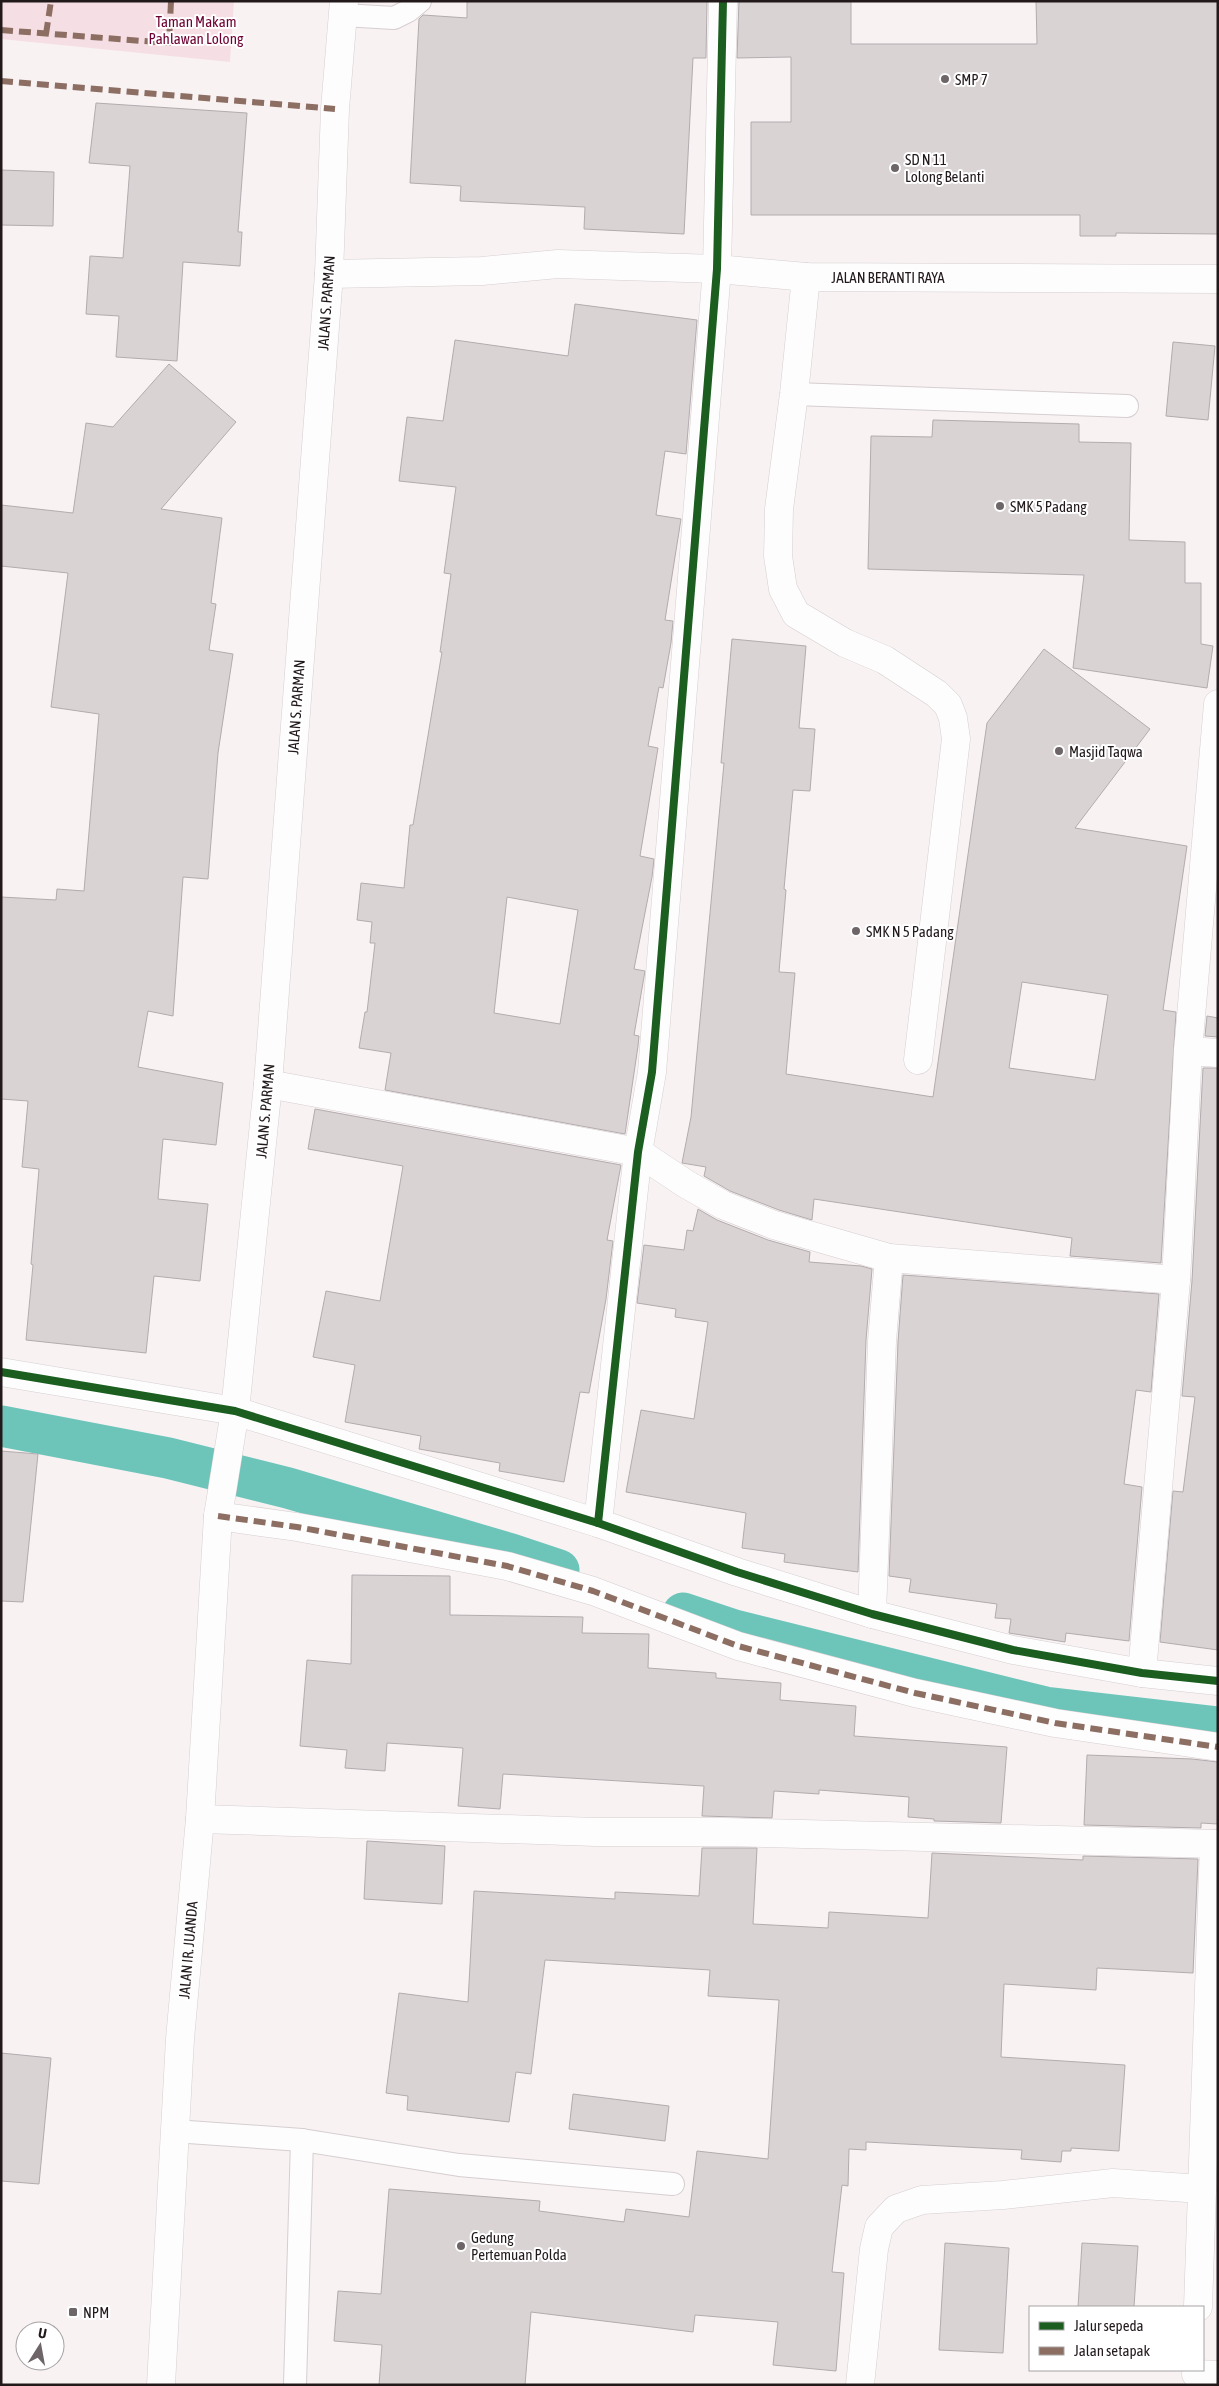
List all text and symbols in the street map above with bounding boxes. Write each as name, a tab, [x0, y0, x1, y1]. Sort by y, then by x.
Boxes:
park label: Taman Makam Pahlawan Lolong	[149, 13, 244, 47]
place label: SMP 7	[955, 71, 988, 88]
marker: SMP 7	[939, 73, 951, 85]
place label: SD N 11 Lolong Belanti	[905, 151, 984, 185]
marker: SD N 11 Lolong Belanti	[889, 162, 901, 174]
street label: JALAN S. PARMAN	[314, 255, 338, 351]
street label: JALAN BERANTI RAYA	[831, 269, 945, 286]
place label: SMK 5 Padang	[1010, 498, 1087, 515]
marker: SMK 5 Padang	[994, 500, 1006, 512]
street label: JALAN S. PARMAN	[284, 659, 308, 755]
place label: Masjid Taqwa	[1069, 743, 1143, 760]
marker: Masjid Taqwa	[1053, 745, 1065, 757]
place label: SMK N 5 Padang	[866, 923, 954, 940]
marker: SMK N 5 Padang	[850, 925, 862, 937]
street label: JALAN S. PARMAN	[252, 1063, 278, 1159]
street label: JALAN IR. JUANDA	[175, 1900, 201, 1999]
place label: Gedung Pertemuan Polda	[471, 2229, 567, 2263]
marker: Gedung Pertemuan Polda	[455, 2240, 467, 2252]
place label: NPM	[83, 2304, 109, 2321]
marker: NPM	[67, 2306, 79, 2318]
legend	[1029, 2306, 1204, 2371]
text: Jalur sepeda	[1074, 2317, 1144, 2334]
north arrow	[15, 2321, 65, 2371]
text: U	[37, 2325, 48, 2342]
text: Jalan setapak	[1074, 2342, 1151, 2359]

